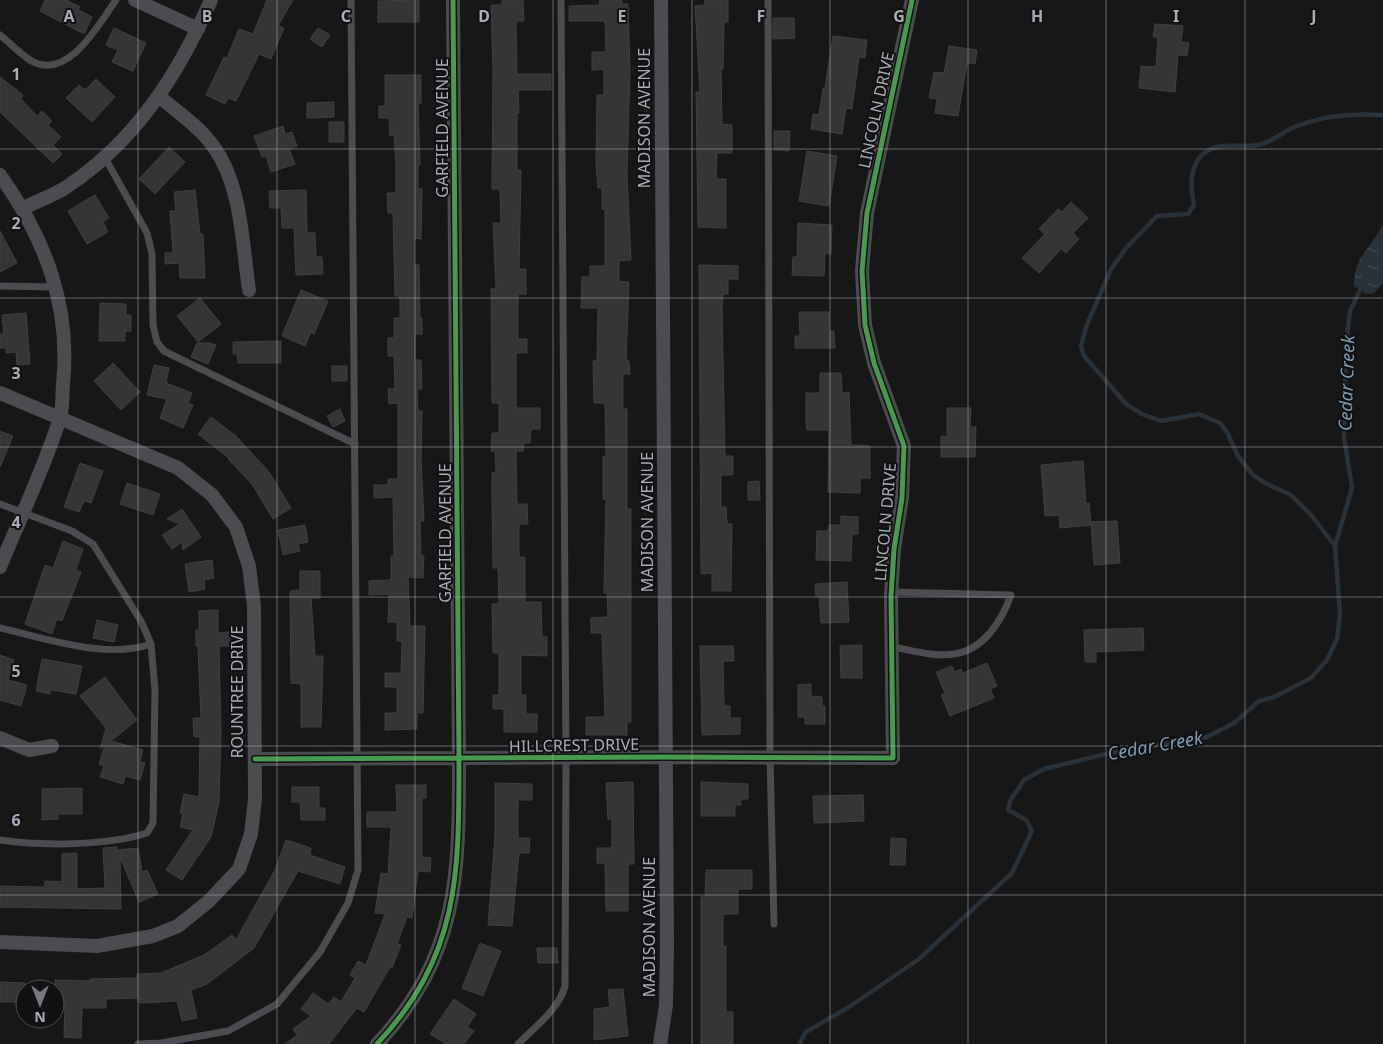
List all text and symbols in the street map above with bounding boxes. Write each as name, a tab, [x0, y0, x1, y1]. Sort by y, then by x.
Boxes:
text: A	[63, 5, 75, 27]
text: B	[202, 5, 212, 27]
text: C	[341, 5, 351, 27]
text: D	[478, 5, 490, 27]
text: E	[618, 5, 627, 27]
text: F	[757, 5, 765, 27]
text: G	[893, 5, 905, 27]
text: H	[1031, 5, 1043, 27]
text: I	[1173, 5, 1179, 27]
text: J	[1309, 5, 1317, 27]
street label: MADISON AVENUE	[633, 48, 655, 188]
street label: LINCOLN DRIVE	[853, 50, 899, 170]
street label: GARFIELD AVENUE	[431, 58, 453, 198]
text: 1	[11, 63, 21, 85]
text: 2	[11, 212, 21, 234]
water label: Cedar Creek	[1332, 333, 1360, 432]
text: 3	[11, 362, 21, 384]
street label: MADISON AVENUE	[636, 452, 658, 592]
street label: LINCOLN DRIVE	[869, 462, 901, 582]
street label: GARFIELD AVENUE	[434, 463, 456, 603]
text: 4	[11, 511, 21, 533]
street label: ROUNTREE DRIVE	[226, 626, 248, 758]
text: 5	[11, 660, 21, 682]
water label: Cedar Creek	[1105, 725, 1206, 765]
street label: HILLCREST DRIVE	[509, 733, 639, 757]
text: 6	[11, 809, 21, 831]
street label: MADISON AVENUE	[638, 857, 660, 997]
north arrow	[15, 979, 65, 1029]
text: N	[34, 1008, 46, 1027]

